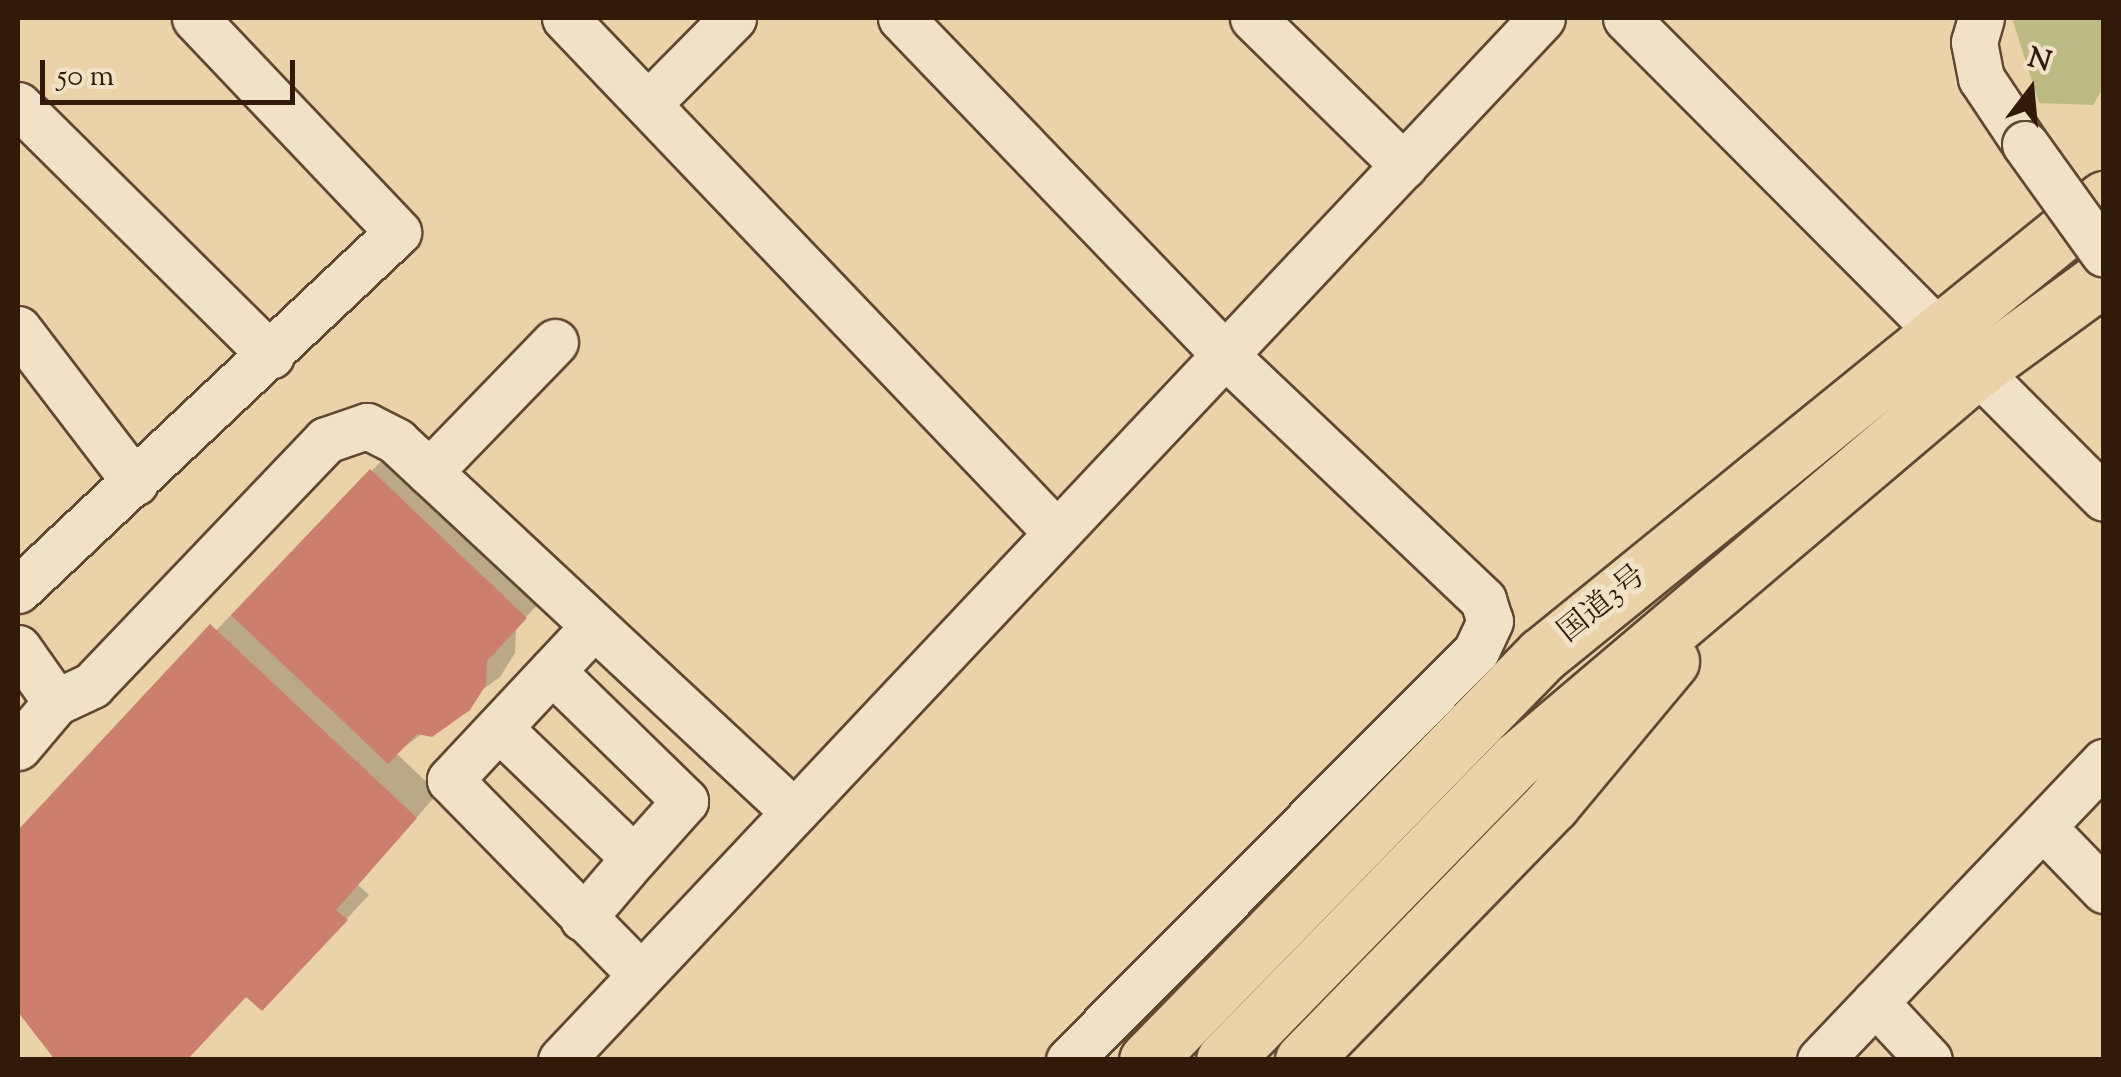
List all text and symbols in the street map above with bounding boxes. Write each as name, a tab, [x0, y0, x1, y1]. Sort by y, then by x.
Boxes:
text: N	[2023, 39, 2056, 83]
scale bar	[45, 40, 300, 102]
north arrow	[1981, 40, 2081, 140]
text: 50 m	[57, 56, 114, 99]
street label: 国道3号	[1552, 559, 1654, 651]

